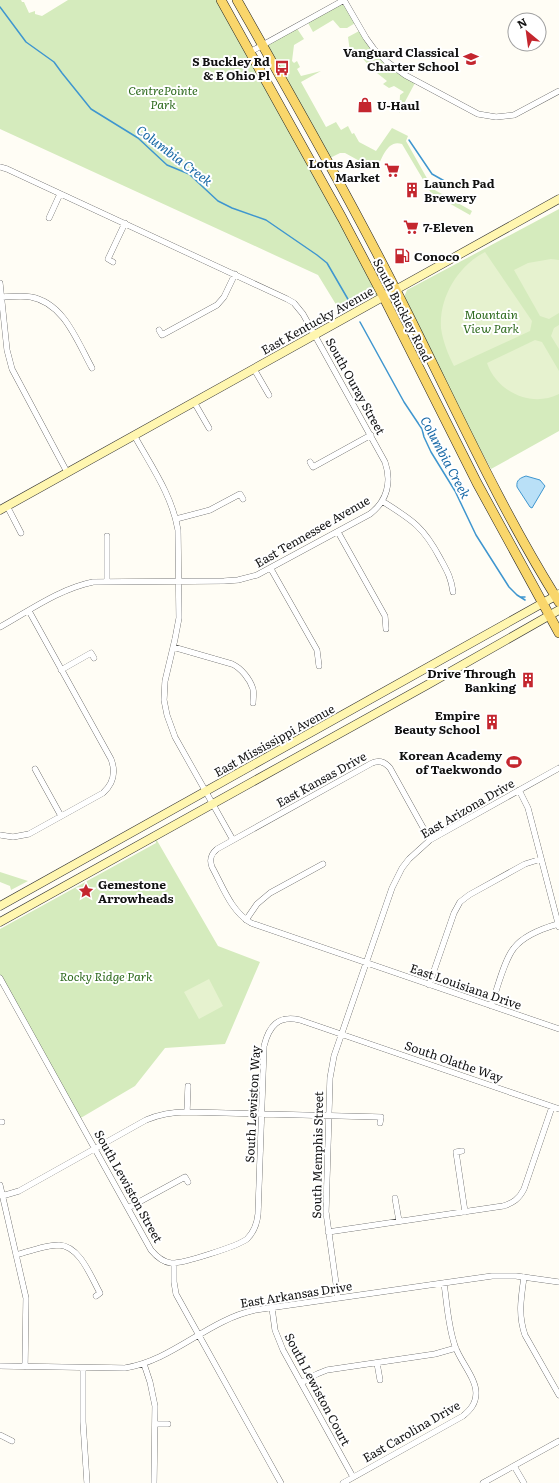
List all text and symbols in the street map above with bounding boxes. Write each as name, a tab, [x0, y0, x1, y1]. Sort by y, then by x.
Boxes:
north arrow	[507, 12, 547, 52]
text: N	[514, 13, 530, 32]
place label: Vanguard Classical Charter School	[343, 43, 460, 75]
school or university icon: Vanguard Classical Charter School	[462, 50, 480, 68]
place label: S Buckley Rd & E Ohio Pl	[192, 52, 271, 84]
bus stop icon: S Buckley Rd & E Ohio Pl	[273, 59, 291, 77]
park label: CentrePointe Park	[128, 81, 198, 113]
shop icon: U-Haul	[356, 96, 374, 114]
place label: U-Haul	[377, 96, 420, 114]
water label: Columbia Creek	[133, 120, 218, 191]
place label: Lotus Asian Market	[309, 154, 381, 186]
supermarket icon: Lotus Asian Market	[383, 161, 401, 179]
place label: Launch Pad Brewery	[424, 174, 495, 206]
building icon: Launch Pad Brewery	[403, 181, 421, 199]
supermarket icon: 7-Eleven	[402, 218, 420, 236]
place label: 7-Eleven	[423, 218, 475, 236]
fuel station icon: Conoco	[393, 247, 411, 265]
place label: Conoco	[414, 247, 460, 265]
street label: South Buckley Road	[369, 255, 437, 365]
street label: East Kentucky Avenue	[258, 282, 376, 358]
park label: Mountain View Park	[463, 305, 519, 337]
street label: South Ouray Street	[322, 334, 390, 438]
water label: Columbia Creek	[416, 412, 476, 502]
street label: East Tennessee Avenue	[251, 491, 373, 571]
place label: Drive Through Banking	[427, 664, 517, 696]
building icon: Drive Through Banking	[519, 671, 537, 689]
street label: East Mississippi Avenue	[210, 699, 338, 781]
place label: Empire Beauty School	[394, 706, 481, 738]
building icon: Empire Beauty School	[483, 713, 501, 731]
place label: Korean Academy of Taekwondo	[399, 746, 503, 778]
street label: East Kansas Drive	[273, 747, 369, 811]
sports icon: Korean Academy of Taekwondo	[505, 753, 523, 771]
street label: East Arizona Drive	[417, 774, 517, 842]
place label: Gemestone Arrowheads	[98, 875, 174, 907]
place icon: Gemestone Arrowheads	[77, 882, 95, 900]
street label: East Louisiana Drive	[408, 958, 524, 1014]
park label: Rocky Ridge Park	[59, 967, 153, 985]
street label: South Olathe Way	[403, 1036, 506, 1086]
street label: South Lewiston Way	[240, 1045, 264, 1163]
street label: South Memphis Street	[307, 1091, 327, 1219]
street label: South Lewiston Street	[90, 1126, 168, 1246]
street label: East Arkansas Drive	[239, 1276, 353, 1312]
street label: South Lewiston Court	[281, 1329, 355, 1449]
street label: East Carolina Drive	[359, 1396, 463, 1466]

